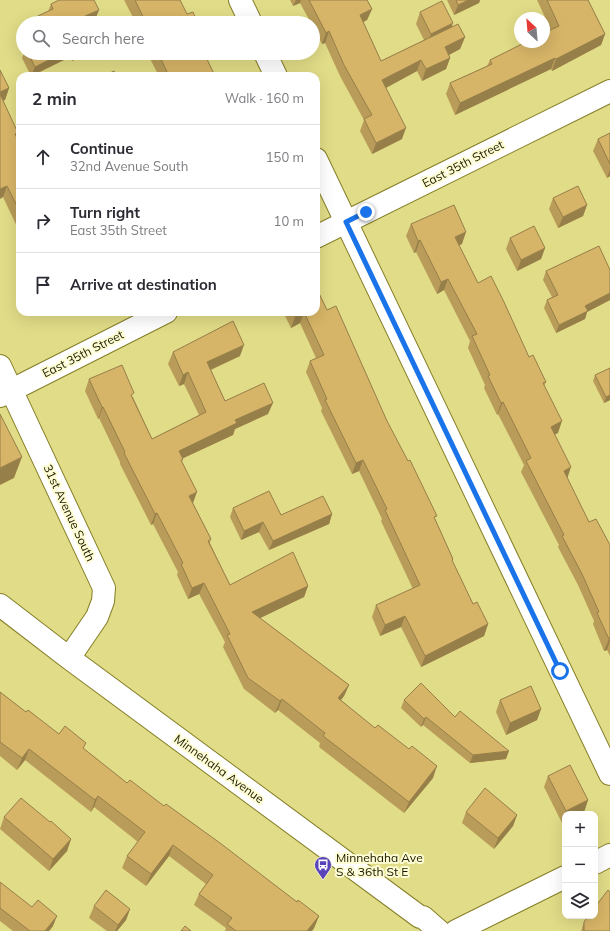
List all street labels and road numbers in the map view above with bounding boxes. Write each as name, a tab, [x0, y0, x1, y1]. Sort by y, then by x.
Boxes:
street label: East 35th Street	[420, 137, 506, 191]
street label: East 35th Street	[40, 327, 126, 381]
street label: 31st Avenue South	[40, 462, 98, 564]
street label: Minnehaha Avenue	[172, 731, 267, 806]

